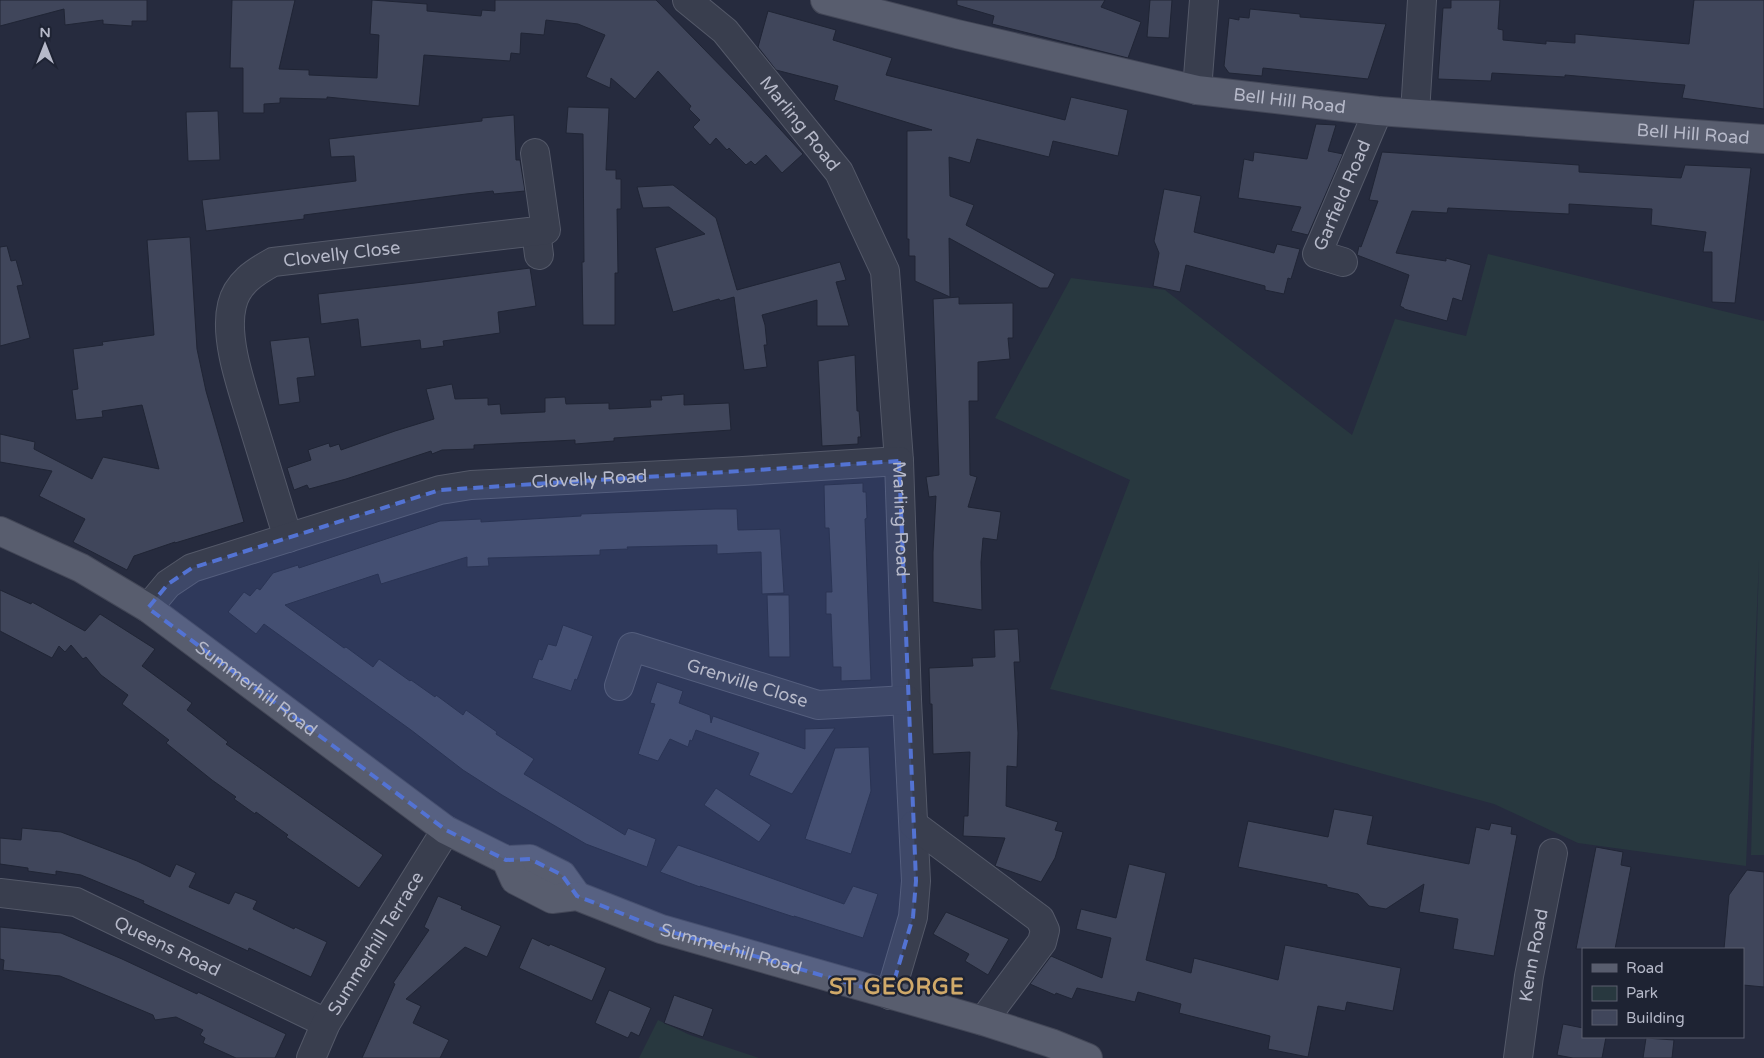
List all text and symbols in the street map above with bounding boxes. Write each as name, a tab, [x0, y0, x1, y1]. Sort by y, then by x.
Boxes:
north arrow	[20, 20, 70, 70]
text: N	[39, 24, 51, 41]
street label: Marling Road	[755, 72, 845, 175]
street label: Bell Hill Road	[1232, 83, 1347, 118]
street label: Bell Hill Road	[1636, 119, 1750, 149]
street label: Garfield Road	[1309, 137, 1375, 254]
street label: Clovelly Close	[282, 236, 401, 272]
street label: Marling Road	[888, 461, 914, 577]
street label: Clovelly Road	[531, 465, 648, 493]
street label: Summerhill Road	[191, 636, 321, 741]
street label: Grenville Close	[684, 654, 811, 712]
street label: Summerhill Terrace	[323, 867, 428, 1019]
street label: Kenn Road	[1515, 907, 1553, 1003]
street label: Queens Road	[111, 911, 224, 981]
street label: Summerhill Road	[658, 918, 805, 980]
legend	[1582, 948, 1744, 1038]
text: Road	[1626, 959, 1664, 977]
district label: ST GEORGE	[829, 974, 965, 1000]
text: Park	[1626, 984, 1658, 1002]
text: Building	[1626, 1009, 1685, 1027]

